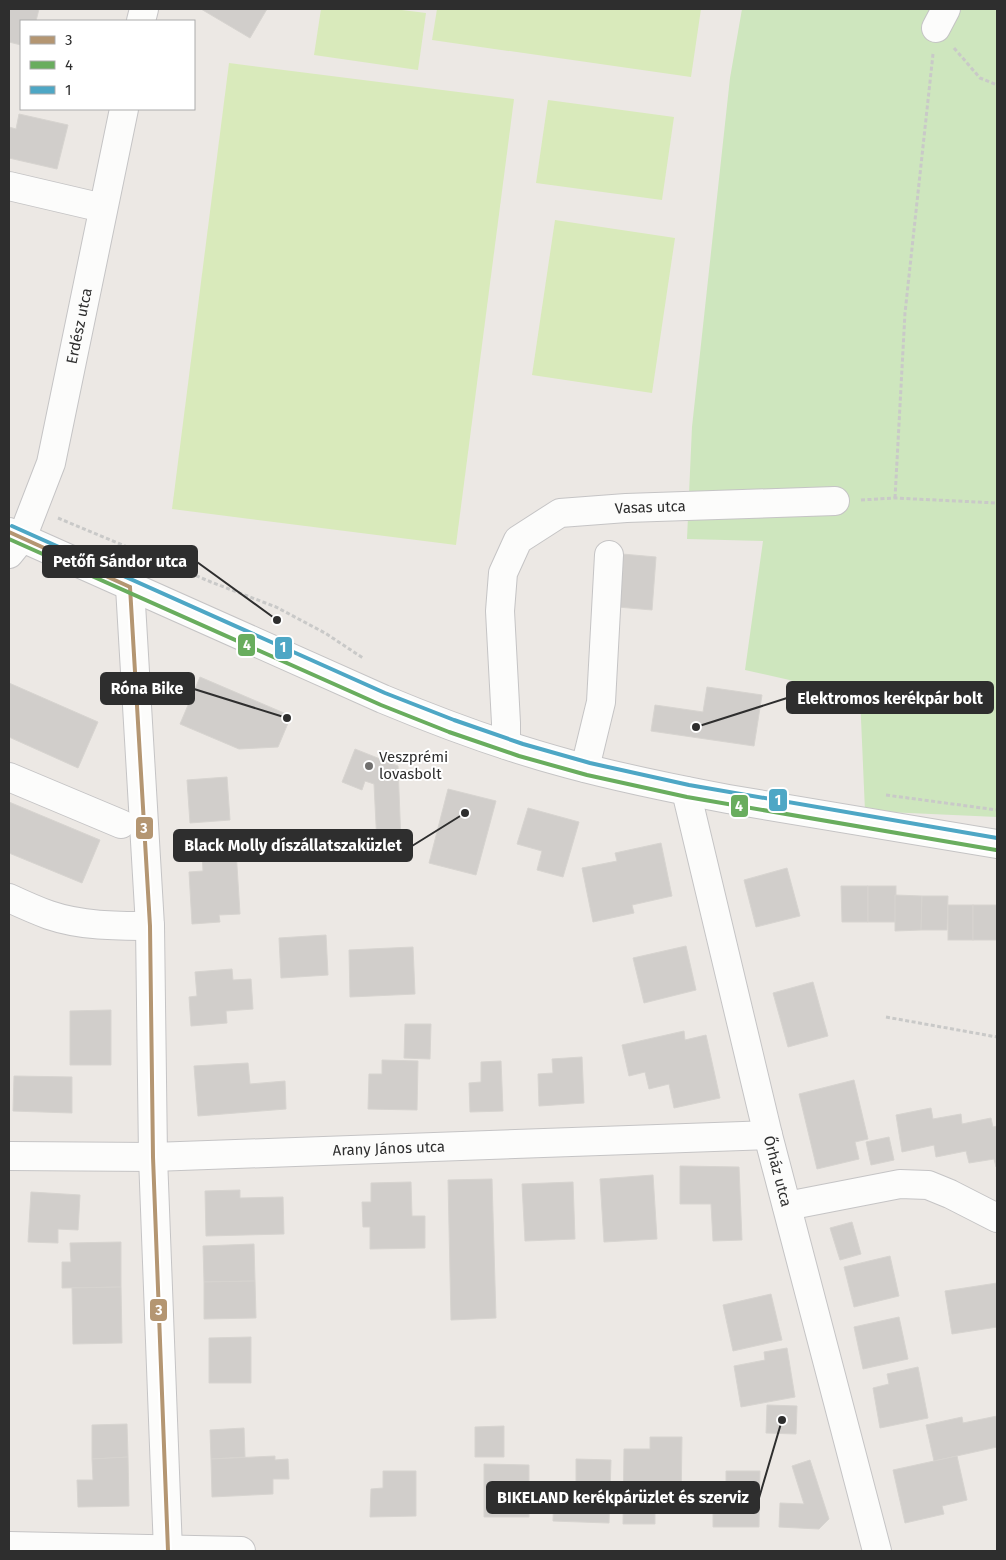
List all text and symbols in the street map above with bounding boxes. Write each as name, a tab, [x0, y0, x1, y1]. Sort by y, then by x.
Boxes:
legend	[20, 20, 195, 110]
text: 3	[65, 31, 73, 49]
text: 4	[65, 56, 73, 74]
text: 1	[65, 81, 72, 99]
street label: Erdész utca	[63, 286, 96, 365]
street label: Vasas utca	[614, 497, 686, 518]
callout: Petőfi Sándor utca	[43, 546, 197, 577]
text: Petőfi Sándor utca	[53, 552, 187, 571]
line badge: 4	[237, 633, 256, 657]
line badge: 1	[274, 636, 293, 660]
text: 4	[243, 637, 251, 654]
text: 1	[280, 639, 286, 656]
callout: Róna Bike	[101, 673, 194, 704]
text: Róna Bike	[111, 679, 183, 698]
callout: Elektromos kerékpár bolt	[787, 682, 993, 713]
text: Elektromos kerékpár bolt	[797, 689, 984, 708]
place label: Veszprémi lovasbolt	[379, 748, 448, 783]
marker: Veszprémi lovasbolt	[363, 760, 375, 772]
line badge: 1	[768, 788, 788, 812]
text: 1	[775, 792, 781, 809]
line badge: 4	[730, 794, 749, 818]
text: 4	[735, 798, 743, 815]
line badge: 3	[135, 816, 154, 840]
text: 3	[139, 820, 148, 837]
callout: Black Molly díszállatszaküzlet	[174, 830, 412, 861]
text: Black Molly díszállatszaküzlet	[184, 836, 403, 855]
street label: Őrház utca	[760, 1134, 795, 1209]
street label: Arany János utca	[332, 1138, 445, 1160]
line badge: 3	[149, 1298, 168, 1322]
text: 3	[154, 1302, 163, 1319]
callout: BIKELAND kerékpárüzlet és szerviz	[487, 1482, 759, 1513]
text: BIKELAND kerékpárüzlet és szerviz	[497, 1488, 750, 1507]

